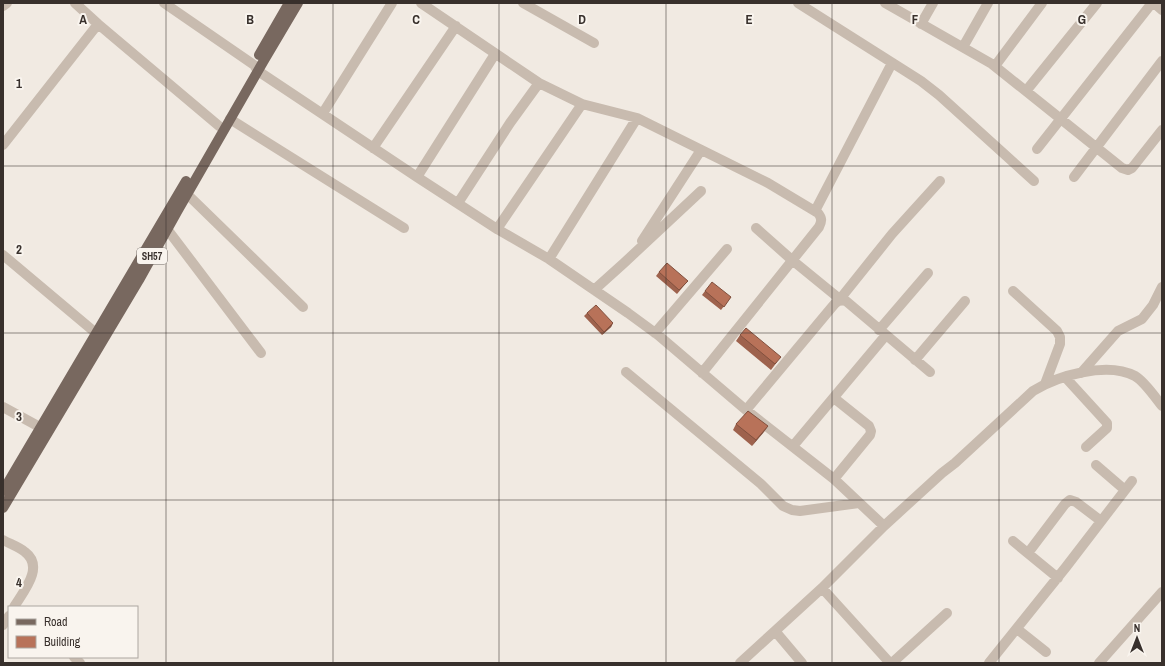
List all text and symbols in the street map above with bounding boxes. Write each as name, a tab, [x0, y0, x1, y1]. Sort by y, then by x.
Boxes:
text: A	[79, 11, 87, 28]
text: B	[246, 11, 254, 28]
text: C	[412, 11, 420, 28]
text: D	[578, 11, 586, 28]
text: E	[745, 11, 753, 28]
text: F	[912, 11, 919, 28]
text: G	[1078, 11, 1086, 28]
text: 1	[16, 75, 22, 92]
text: 2	[16, 241, 22, 258]
road number: SH57	[137, 248, 167, 264]
text: 3	[16, 408, 22, 425]
text: 4	[16, 574, 22, 591]
legend	[8, 606, 138, 658]
text: Road	[44, 614, 68, 630]
north arrow	[1117, 618, 1157, 658]
text: N	[1134, 621, 1140, 635]
text: Building	[44, 634, 81, 650]

